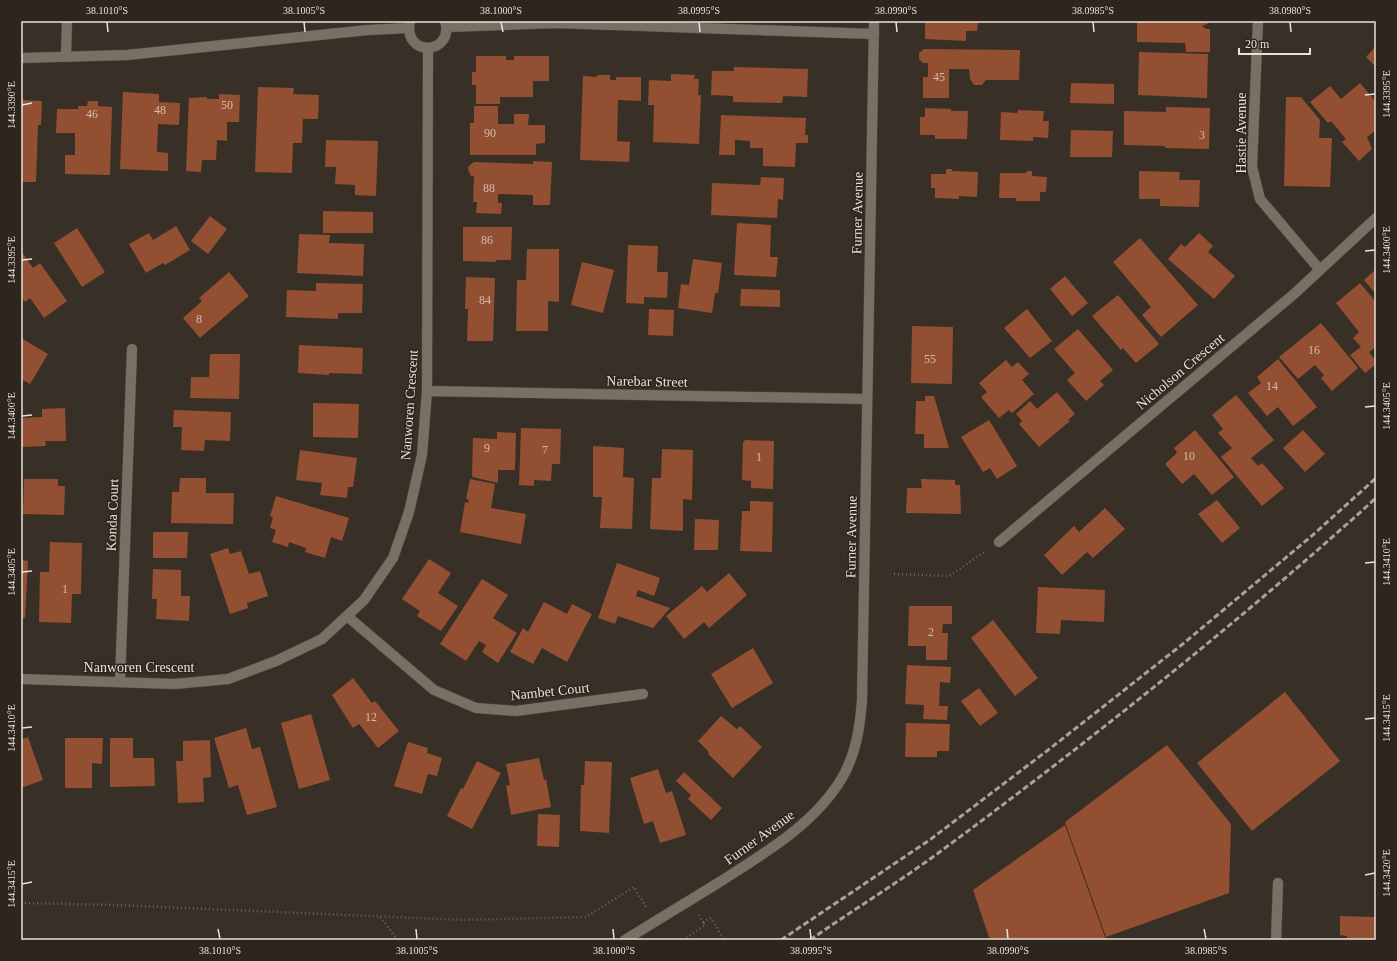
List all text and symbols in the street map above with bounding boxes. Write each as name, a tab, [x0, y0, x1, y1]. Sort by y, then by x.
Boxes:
text: 38.1010°S	[86, 5, 128, 16]
text: 38.1005°S	[283, 5, 325, 16]
text: 38.1000°S	[480, 5, 522, 16]
text: 38.0995°S	[678, 5, 720, 16]
text: 38.0990°S	[875, 5, 917, 16]
text: 38.0985°S	[1072, 5, 1114, 16]
text: 38.0980°S	[1269, 5, 1311, 16]
scale bar	[1239, 30, 1310, 56]
text: 20 m	[1245, 37, 1270, 51]
house number: 45	[933, 70, 945, 84]
text: 144.3395°E	[1381, 70, 1392, 118]
text: 144.3390°E	[6, 81, 17, 129]
street label: Hastie Avenue	[1234, 93, 1249, 174]
house number: 50	[221, 98, 233, 112]
house number: 48	[154, 103, 166, 117]
house number: 46	[86, 107, 98, 121]
house number: 90	[484, 126, 496, 140]
house number: 3	[1199, 128, 1205, 142]
street label: Furner Avenue	[849, 172, 866, 254]
house number: 88	[483, 181, 495, 195]
text: 144.3400°E	[1381, 226, 1392, 274]
house number: 86	[481, 233, 493, 247]
text: 144.3395°E	[6, 236, 17, 284]
house number: 84	[479, 293, 491, 307]
house number: 8	[196, 312, 202, 326]
street label: Nicholson Crescent	[1133, 330, 1227, 412]
house number: 16	[1308, 343, 1320, 357]
street label: Nanworen Crescent	[398, 349, 421, 461]
house number: 55	[924, 352, 936, 366]
street label: Narebar Street	[606, 373, 688, 390]
house number: 14	[1266, 379, 1278, 393]
text: 144.3405°E	[1381, 382, 1392, 430]
text: 144.3400°E	[6, 392, 17, 440]
house number: 9	[484, 441, 490, 455]
house number: 7	[542, 443, 548, 457]
house number: 10	[1183, 449, 1195, 463]
house number: 1	[756, 450, 762, 464]
street label: Konda Court	[104, 478, 121, 552]
street label: Furner Avenue	[843, 496, 860, 578]
text: 144.3410°E	[1381, 538, 1392, 586]
text: 144.3405°E	[6, 548, 17, 596]
house number: 1	[62, 582, 68, 596]
house number: 2	[928, 625, 934, 639]
street label: Nanworen Crescent	[84, 660, 195, 675]
street label: Nambet Court	[510, 680, 591, 703]
text: 144.3415°E	[1381, 694, 1392, 742]
text: 144.3410°E	[6, 704, 17, 752]
house number: 12	[365, 710, 377, 724]
street label: Furner Avenue	[721, 807, 797, 868]
text: 144.3420°E	[1381, 849, 1392, 897]
text: 144.3415°E	[6, 860, 17, 908]
text: 38.1010°S	[199, 945, 241, 956]
text: 38.1005°S	[396, 945, 438, 956]
text: 38.1000°S	[593, 945, 635, 956]
text: 38.0995°S	[790, 945, 832, 956]
text: 38.0990°S	[987, 945, 1029, 956]
text: 38.0985°S	[1185, 945, 1227, 956]

